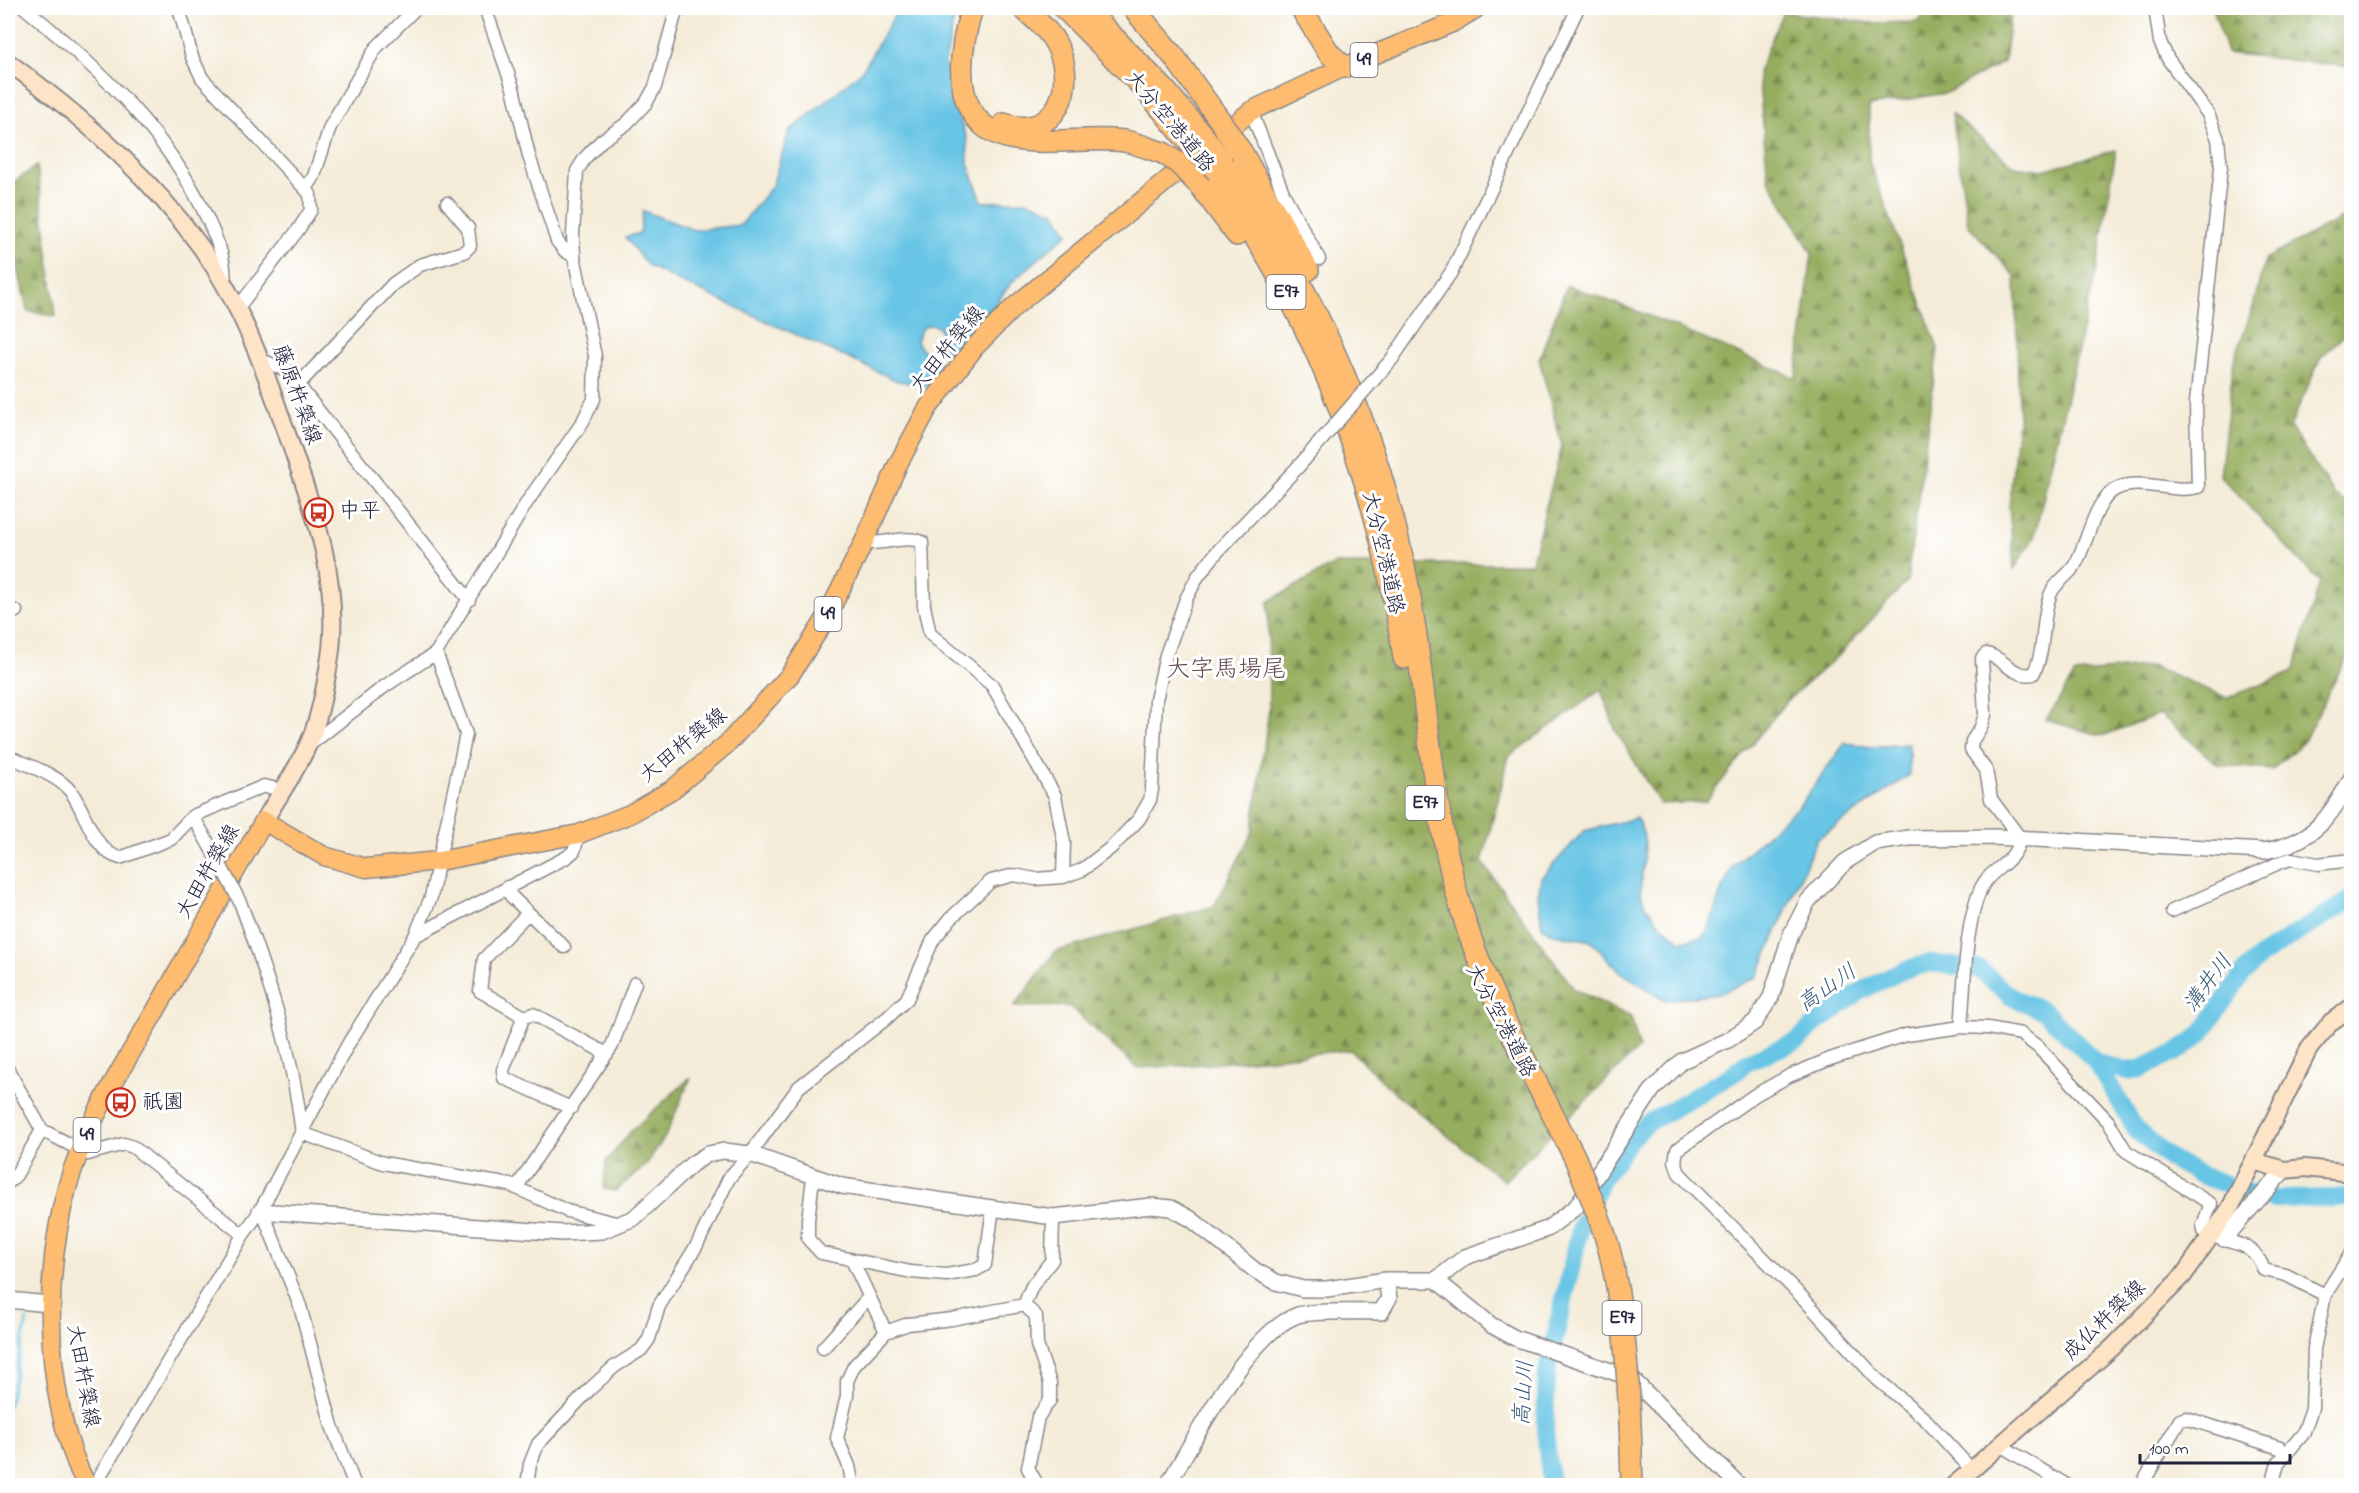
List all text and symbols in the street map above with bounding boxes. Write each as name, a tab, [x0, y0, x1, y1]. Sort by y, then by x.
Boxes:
road number: 49	[1350, 43, 1378, 77]
street label: 大分空港道路	[1117, 64, 1221, 180]
road number: E97	[1266, 275, 1306, 309]
street label: 大田杵築線	[903, 300, 993, 400]
street label: 藤原杵築線	[264, 341, 328, 449]
street label: 大分空港道路	[1353, 488, 1411, 618]
bus stop icon: 中平	[302, 496, 334, 528]
place label: 中平	[339, 497, 381, 527]
road number: 49	[814, 597, 842, 631]
district label: 大字馬場尾	[1166, 653, 1286, 688]
street label: 大田杵築線	[634, 701, 734, 791]
road number: E97	[1406, 786, 1444, 820]
street label: 大田杵築線	[170, 819, 248, 925]
water label: 溝井川	[2176, 948, 2242, 1020]
water label: 高山川	[1792, 957, 1864, 1021]
street label: 大分空港道路	[1457, 958, 1543, 1084]
bus stop icon: 祇園	[105, 1087, 137, 1119]
place label: 祇園	[142, 1088, 184, 1118]
road number: 49	[74, 1118, 100, 1152]
street label: 成仏杵築線	[2057, 1274, 2153, 1368]
road number: E97	[1602, 1301, 1642, 1335]
street label: 大田杵築線	[58, 1322, 106, 1430]
water label: 高山川	[1507, 1359, 1543, 1427]
scale bar	[2140, 1427, 2290, 1465]
text: 100 m	[2149, 1437, 2189, 1463]

